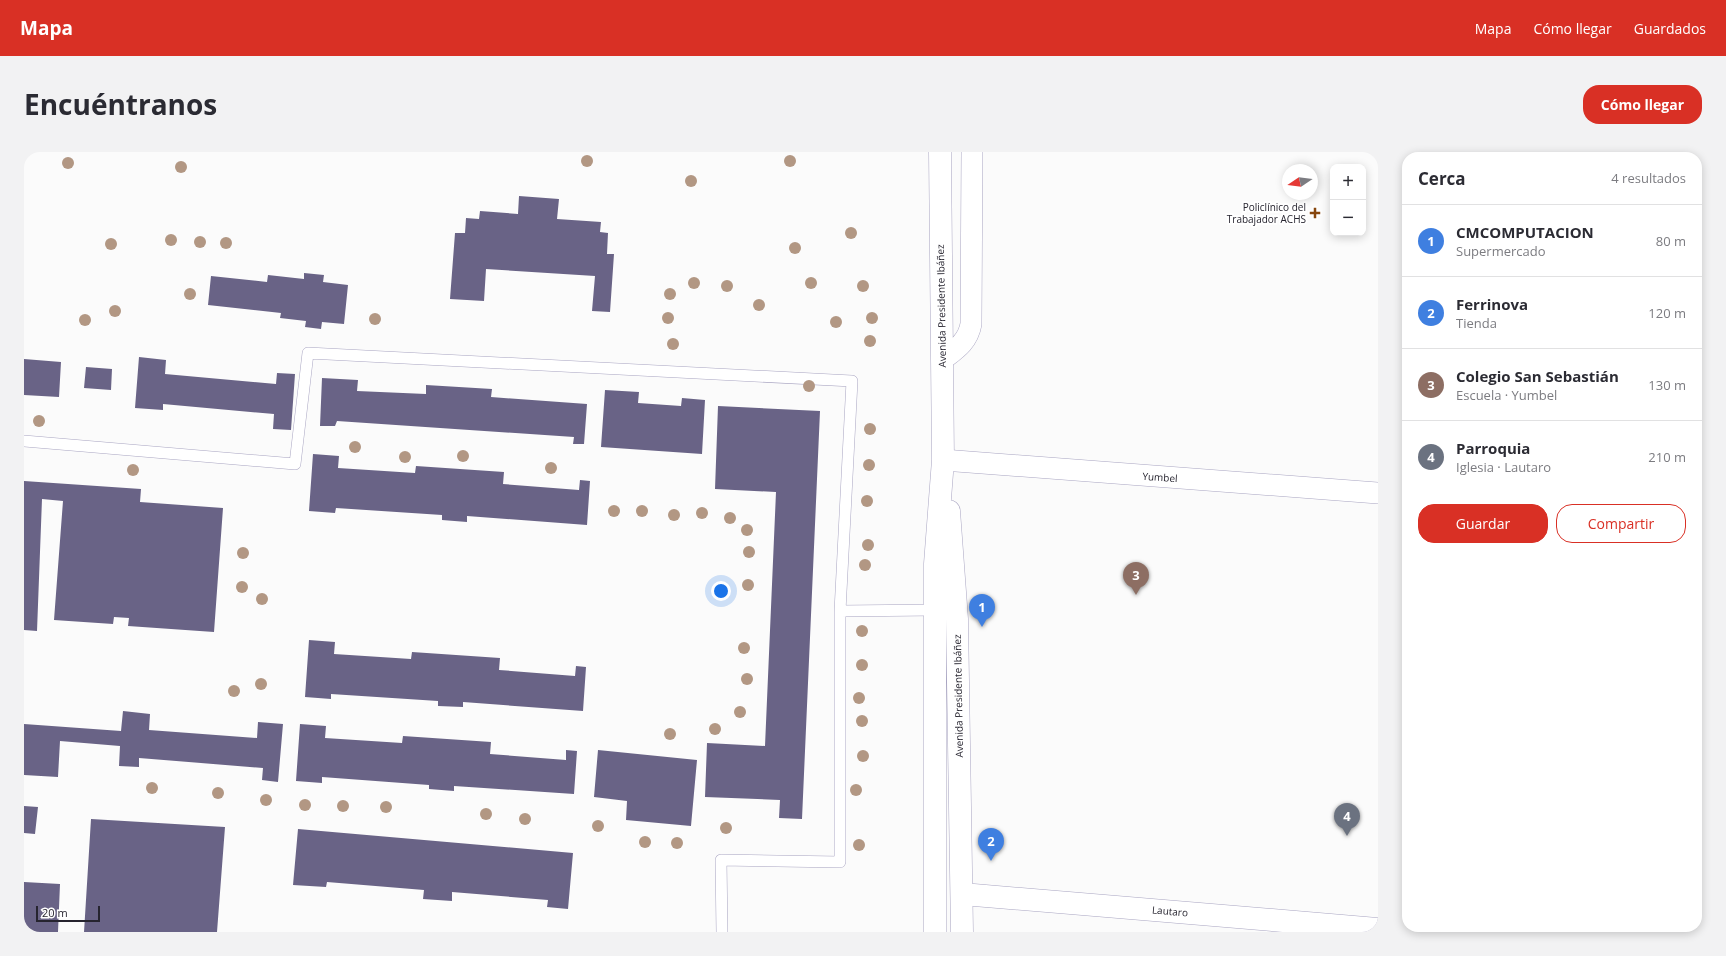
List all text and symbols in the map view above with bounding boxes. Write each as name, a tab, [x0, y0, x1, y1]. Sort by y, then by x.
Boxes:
text: Mapa	[20, 15, 73, 41]
text: Mapa	[1475, 19, 1511, 38]
text: Cómo llegar	[1533, 19, 1612, 38]
text: Guardados	[1634, 19, 1706, 38]
text: Encuéntranos	[24, 85, 217, 123]
button: Cómo llegar	[1583, 85, 1702, 124]
north arrow	[1282, 164, 1318, 200]
map controls	[1330, 164, 1366, 236]
button: +	[1330, 164, 1366, 200]
text: Cerca	[1418, 167, 1466, 190]
text: 4 resultados	[1611, 169, 1686, 187]
place label: Policlínico del Trabajador ACHS	[1227, 200, 1306, 226]
button: −	[1330, 200, 1366, 236]
marker: Policlínico del Trabajador ACHS	[1309, 207, 1321, 219]
text: CMCOMPUTACION	[1456, 222, 1594, 242]
text: 1	[1427, 232, 1435, 250]
text: 80 m	[1656, 232, 1686, 250]
text: Supermercado	[1456, 242, 1546, 260]
street label: Avenida Presidente Ibáñez	[933, 244, 949, 368]
text: Ferrinova	[1456, 294, 1528, 314]
text: 2	[1427, 304, 1435, 322]
text: 120 m	[1648, 304, 1686, 322]
text: Tienda	[1456, 314, 1497, 332]
text: Colegio San Sebastián	[1456, 366, 1619, 386]
text: 3	[1427, 376, 1435, 394]
text: 130 m	[1648, 376, 1686, 394]
text: Escuela · Yumbel	[1456, 386, 1557, 404]
text: Parroquia	[1456, 438, 1530, 458]
text: 4	[1427, 448, 1435, 466]
text: 210 m	[1648, 448, 1686, 466]
text: Iglesia · Lautaro	[1456, 458, 1551, 476]
street label: Yumbel	[1142, 469, 1178, 485]
button: Guardar	[1418, 504, 1548, 543]
button: Compartir	[1556, 504, 1686, 543]
pin: 3	[1123, 562, 1149, 595]
your location	[711, 581, 731, 601]
pin: 1	[969, 594, 995, 627]
street label: Avenida Presidente Ibáñez	[950, 634, 966, 758]
pin: 4	[1334, 803, 1360, 836]
pin: 2	[978, 828, 1004, 861]
street label: Lautaro	[1151, 902, 1189, 920]
scale bar	[36, 904, 100, 923]
text: 20 m	[42, 905, 68, 920]

